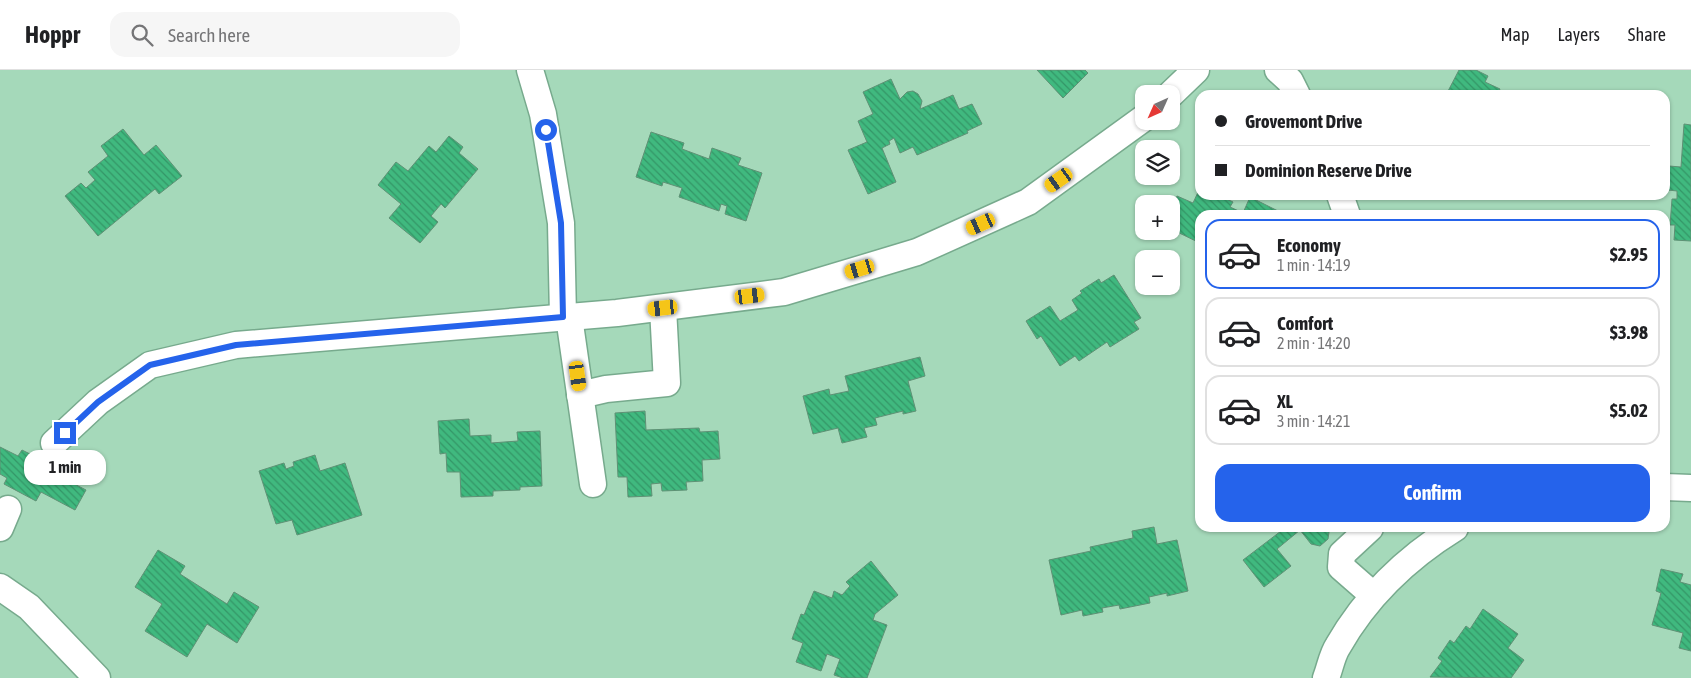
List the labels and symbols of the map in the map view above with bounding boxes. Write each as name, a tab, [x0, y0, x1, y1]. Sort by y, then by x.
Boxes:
north arrow	[1135, 85, 1180, 130]
route start	[535, 119, 557, 141]
car	[1042, 165, 1075, 195]
car	[964, 211, 997, 237]
car	[843, 257, 876, 281]
car	[734, 287, 765, 305]
car	[647, 299, 678, 317]
car	[568, 360, 587, 392]
route end	[54, 422, 76, 444]
callout: 1 min	[24, 450, 106, 486]

